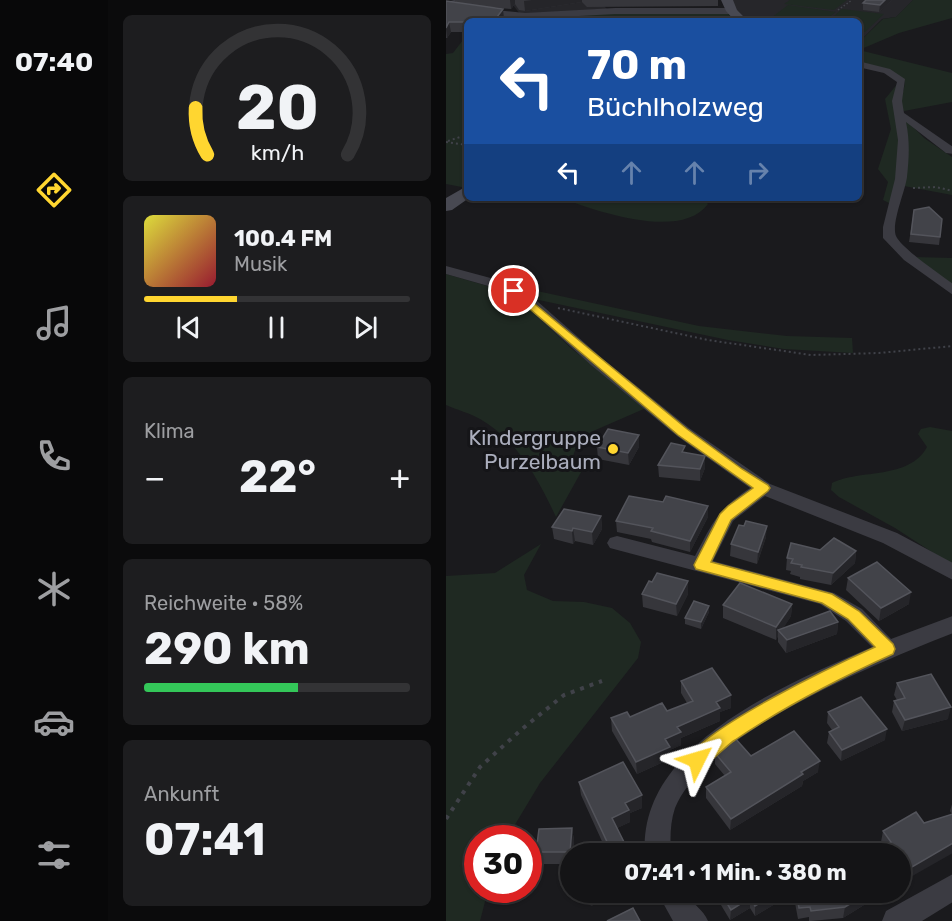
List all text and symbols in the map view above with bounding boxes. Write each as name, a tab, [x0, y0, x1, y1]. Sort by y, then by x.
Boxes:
text: 70 m	[587, 40, 687, 90]
icon: left	[488, 42, 566, 120]
text: 07:40	[15, 46, 93, 78]
text: 20	[236, 71, 318, 145]
text: Büchlholzweg	[587, 91, 764, 123]
text: km/h	[250, 140, 304, 165]
icon: left	[552, 156, 585, 189]
icon: ahead	[615, 156, 648, 189]
icon: ahead	[678, 156, 711, 189]
icon: right	[741, 156, 774, 189]
icon: directions	[33, 169, 75, 211]
text: 100.4 FM	[234, 225, 332, 252]
text: Musik	[234, 252, 287, 276]
pin	[488, 265, 539, 316]
icon: arrive	[497, 274, 530, 307]
icon: music	[33, 302, 75, 344]
icon: previous	[172, 311, 205, 344]
icon: pause	[260, 311, 293, 344]
icon: next	[349, 311, 382, 344]
text: Klima	[144, 419, 195, 443]
place label: Kindergruppe Purzelbaum	[469, 425, 601, 474]
icon: phone	[33, 435, 75, 477]
marker: Kindergruppe Purzelbaum	[606, 442, 620, 456]
text: 22°	[239, 450, 316, 503]
text: −	[144, 458, 165, 497]
text: +	[389, 458, 410, 497]
icon: climate	[33, 568, 75, 610]
text: Reichweite · 58%	[144, 591, 303, 615]
text: 290 km	[144, 622, 310, 675]
icon: car	[33, 701, 75, 743]
position arrow	[665, 728, 729, 792]
text: Ankunft	[144, 782, 219, 806]
text: 07:41	[144, 813, 266, 866]
speed limit sign: 30	[464, 825, 542, 903]
icon: filters	[33, 834, 75, 876]
text: 07:41 · 1 Min. · 380 m	[624, 859, 847, 886]

